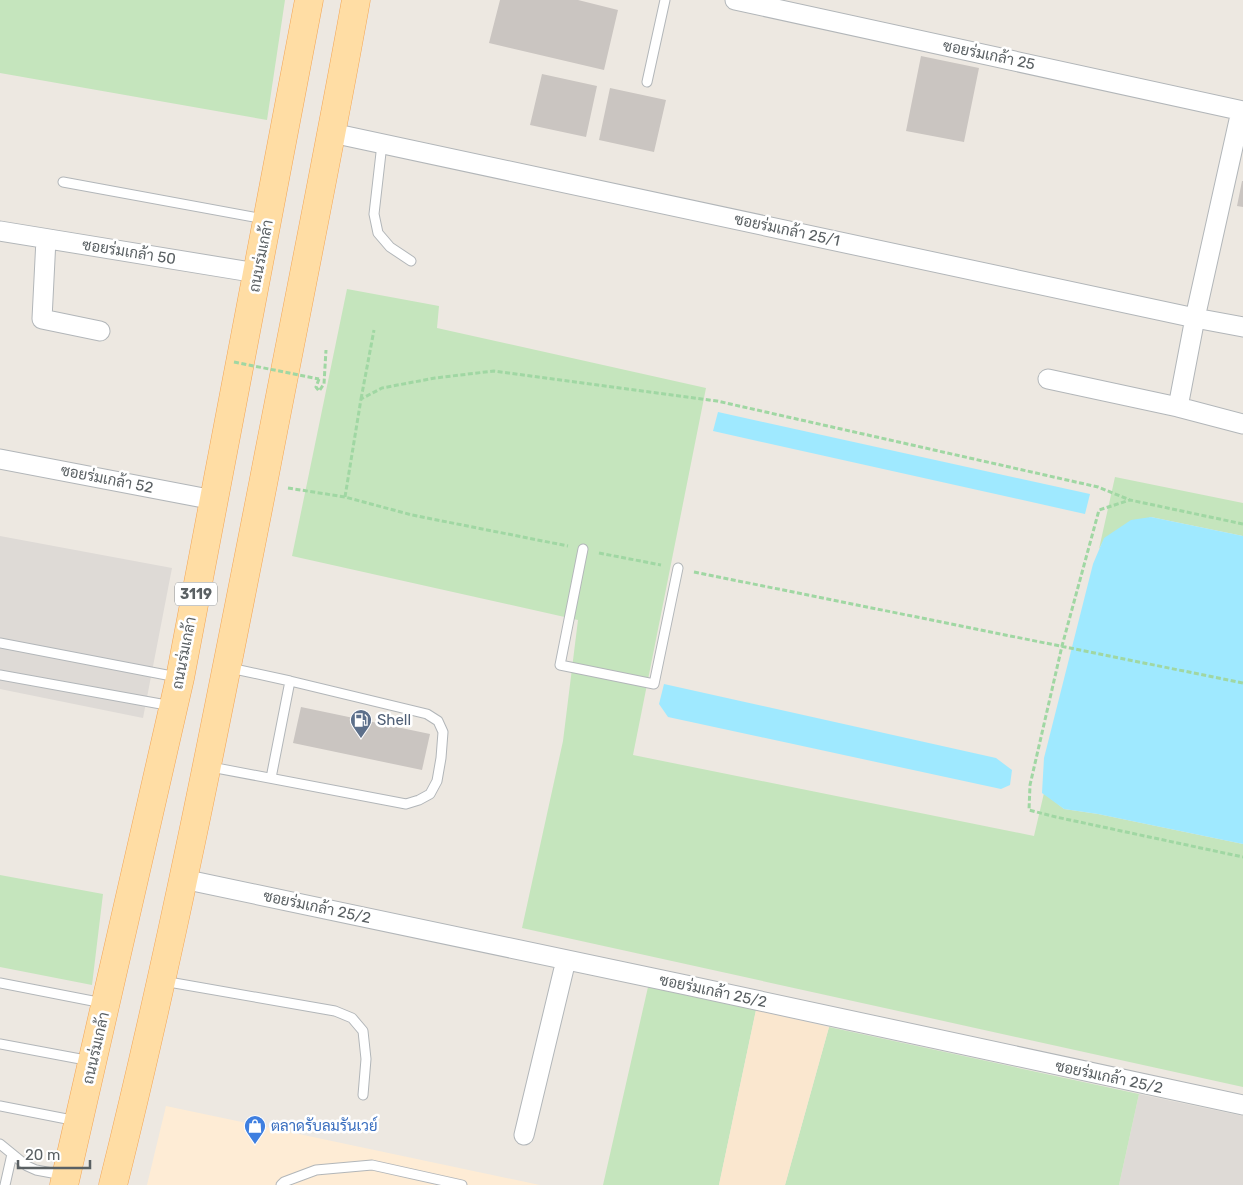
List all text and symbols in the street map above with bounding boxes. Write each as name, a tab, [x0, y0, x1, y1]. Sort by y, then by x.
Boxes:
street label: ซอยร่มเกล้า 25	[941, 35, 1037, 74]
street label: ซอยร่มเกล้า 25/1	[733, 209, 842, 250]
street label: ถนนร่มเกล้า	[244, 218, 277, 294]
street label: ซอยร่มเกล้า 50	[81, 235, 177, 268]
street label: ซอยร่มเกล้า 52	[59, 460, 155, 497]
road number: 3119	[175, 582, 217, 606]
street label: ถนนร่มเกล้า	[167, 615, 200, 691]
fuel station icon: Shell	[349, 708, 373, 739]
place label: Shell	[377, 711, 411, 729]
street label: ซอยร่มเกล้า 25/2	[262, 886, 373, 927]
street label: ซอยร่มเกล้า 25/2	[658, 970, 769, 1011]
street label: ถนนร่มเกล้า	[78, 1010, 113, 1086]
street label: ซอยร่มเกล้า 25/2	[1054, 1056, 1165, 1097]
shop icon: ตลาดรับลมรันเวย์	[243, 1114, 267, 1145]
place label: ตลาดรับลมรันเวย์	[271, 1116, 378, 1135]
scale bar	[18, 1138, 90, 1170]
text: 20 m	[25, 1146, 60, 1164]

